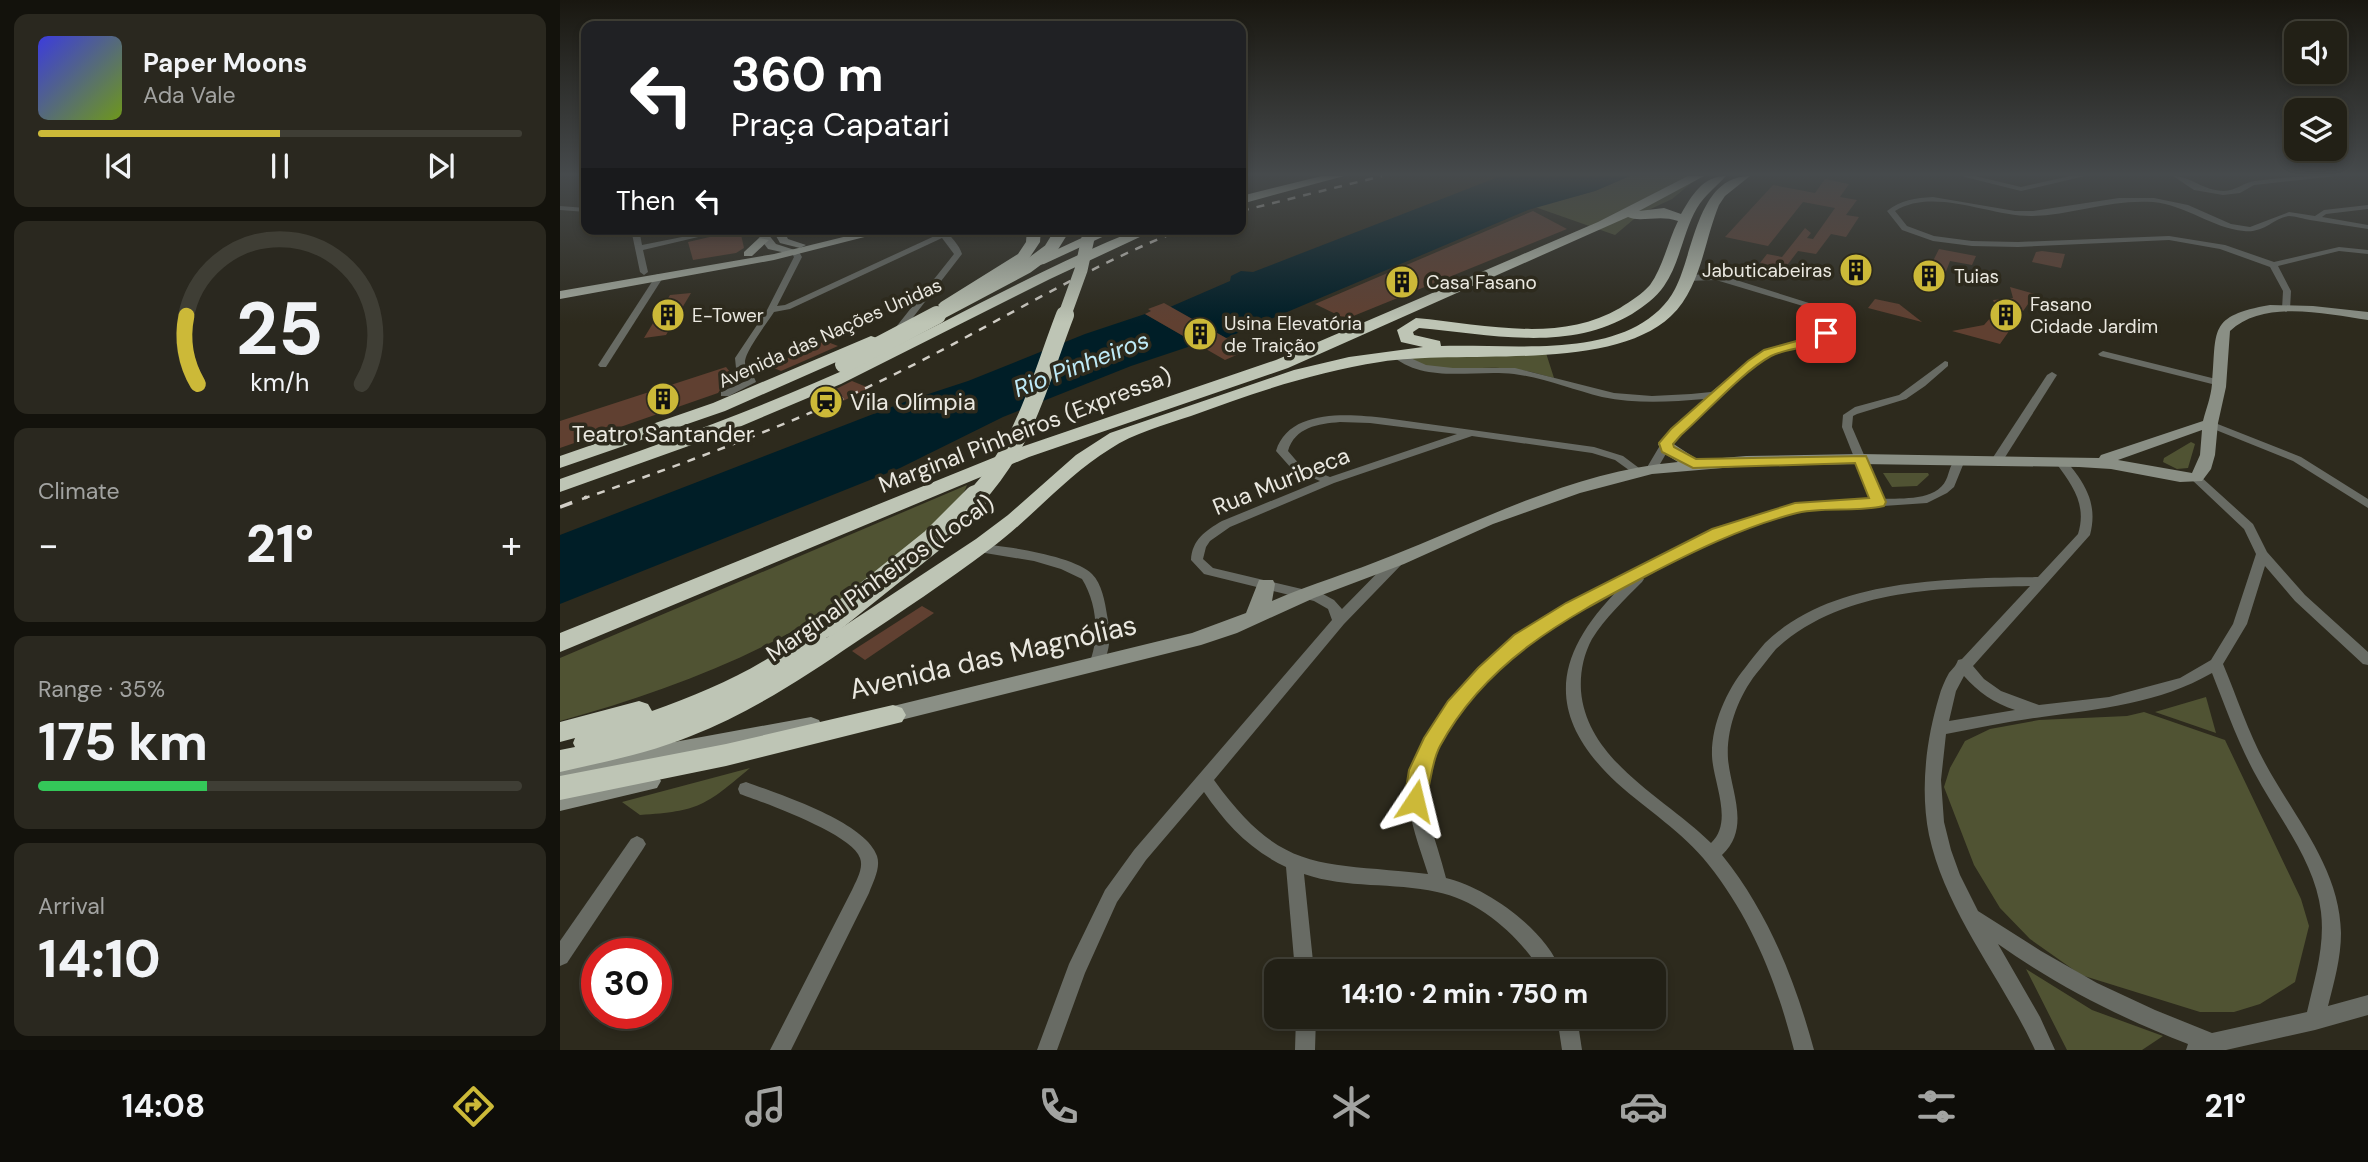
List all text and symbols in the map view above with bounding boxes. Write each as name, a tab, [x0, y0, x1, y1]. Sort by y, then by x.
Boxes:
map controls	[2284, 21, 2347, 161]
button: sound	[2284, 21, 2347, 84]
text: 360 m	[731, 42, 884, 106]
text: Paper Moons	[143, 46, 307, 80]
icon: left	[616, 49, 707, 140]
text: Ada Vale	[143, 80, 236, 110]
button: layers	[2284, 98, 2347, 161]
text: Praça Capatari	[731, 104, 950, 146]
icon: previous	[100, 147, 138, 185]
icon: pause	[261, 147, 299, 185]
icon: next	[422, 147, 460, 185]
icon: left	[689, 182, 727, 220]
text: Then	[616, 184, 675, 218]
building icon: Jabuticabeiras	[1837, 251, 1875, 289]
building icon: Tuias	[1910, 257, 1948, 295]
place label: Jabuticabeiras	[1702, 258, 1832, 283]
building icon: Casa Fasano	[1383, 263, 1421, 301]
place label: Tuias	[1954, 264, 1999, 289]
place label: Casa Fasano	[1426, 270, 1537, 295]
street label: Avenida das Nações Unidas	[714, 272, 946, 394]
text: 25	[236, 282, 324, 377]
place label: Fasano Cidade Jardim	[2030, 292, 2158, 339]
building icon: E-Tower	[649, 296, 687, 334]
building icon: Fasano Cidade Jardim	[1987, 296, 2025, 334]
place label: E-Tower	[692, 303, 764, 328]
pin	[1796, 303, 1856, 363]
place label: Usina Elevatória de Traição	[1224, 311, 1362, 358]
icon: arrive	[1807, 314, 1845, 352]
building icon: Usina Elevatória de Traição	[1181, 315, 1219, 353]
water label: Rio Pinheiros	[1009, 324, 1153, 404]
street label: Marginal Pinheiros (Expressa)	[874, 360, 1176, 500]
text: km/h	[250, 366, 310, 399]
building icon: Teatro Santander	[644, 380, 682, 418]
station icon: Vila Olímpia	[807, 383, 845, 421]
place label: Vila Olímpia	[850, 387, 976, 417]
place label: Teatro Santander	[572, 419, 754, 449]
street label: Rua Muribeca	[1208, 440, 1354, 522]
text: Climate	[38, 476, 120, 506]
street label: Marginal Pinheiros (Local)	[760, 488, 1000, 668]
text: 21°	[246, 510, 314, 578]
text: −	[38, 520, 59, 570]
text: +	[501, 520, 522, 570]
street label: Avenida das Magnólias	[846, 606, 1140, 708]
text: Range · 35%	[38, 674, 165, 704]
text: 175 km	[38, 708, 208, 776]
position arrow	[1378, 764, 1452, 838]
text: Arrival	[38, 891, 105, 921]
text: 14:10	[38, 925, 161, 993]
speed limit sign: 30	[581, 938, 672, 1029]
text: 14:10 · 2 min · 750 m	[1342, 977, 1588, 1011]
icon: directions	[449, 1082, 498, 1131]
icon: music	[741, 1082, 790, 1131]
icon: phone	[1034, 1082, 1083, 1131]
icon: climate	[1327, 1082, 1376, 1131]
icon: car	[1619, 1082, 1668, 1131]
icon: filters	[1912, 1082, 1961, 1131]
text: 14:08	[122, 1085, 205, 1127]
text: 21°	[2204, 1085, 2246, 1127]

